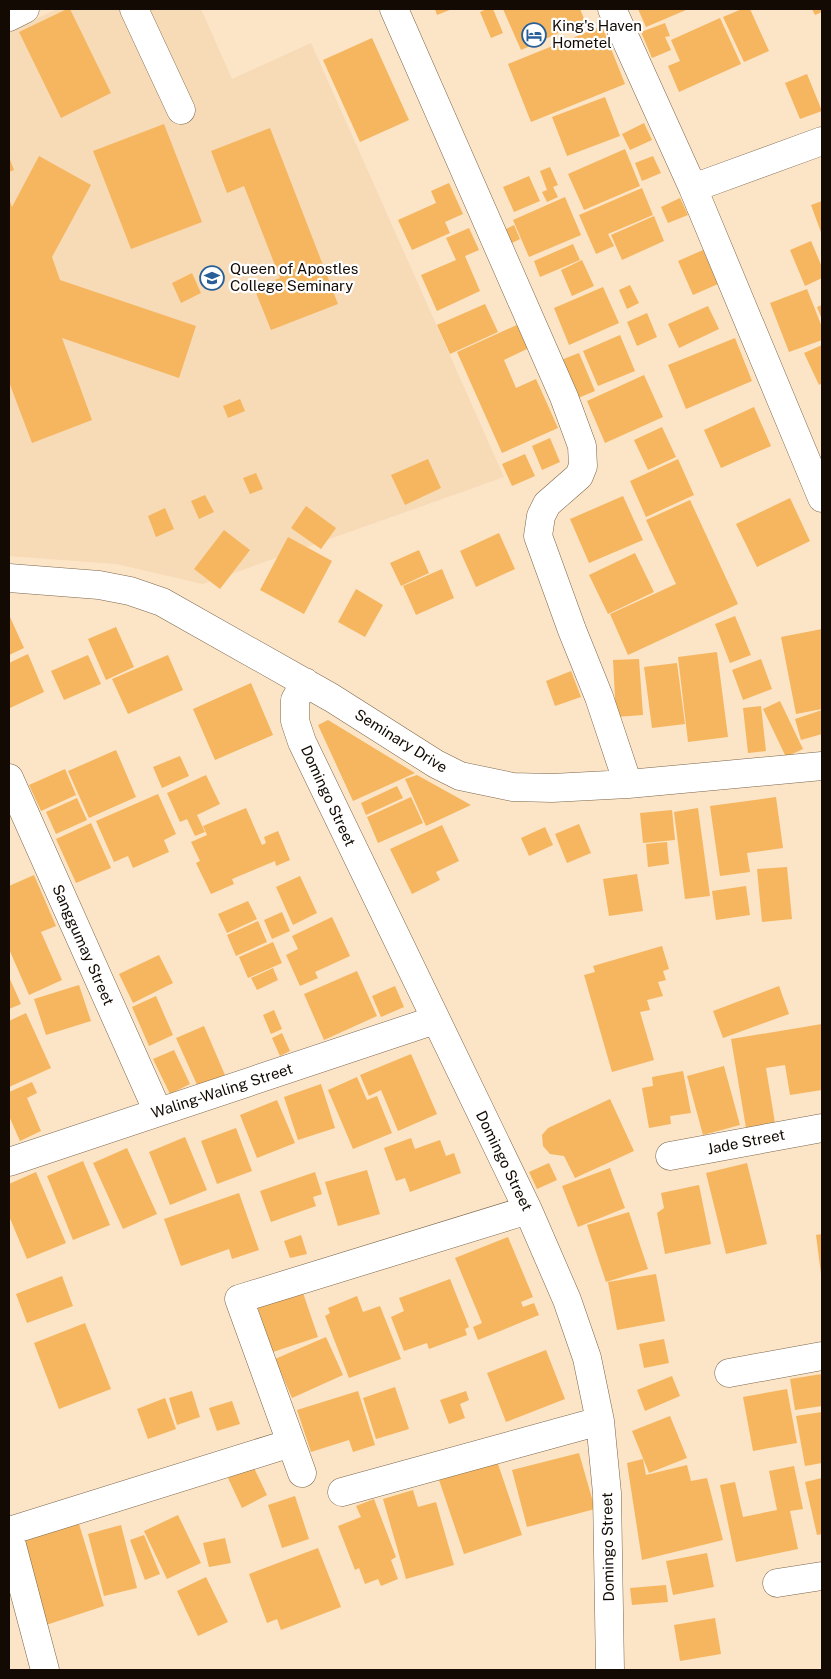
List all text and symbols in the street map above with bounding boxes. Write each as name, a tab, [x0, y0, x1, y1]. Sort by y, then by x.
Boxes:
place label: King's Haven Hometel	[552, 17, 642, 51]
hotel icon: King's Haven Hometel	[521, 22, 547, 48]
place label: Queen of Apostles College Seminary	[230, 260, 358, 294]
school or university icon: Queen of Apostles College Seminary	[199, 265, 225, 291]
street label: Seminary Drive	[352, 705, 451, 776]
street label: Domingo Street	[298, 743, 359, 849]
street label: Sanggumay Street	[49, 882, 118, 1008]
street label: Waling-Waling Street	[149, 1060, 295, 1121]
street label: Domingo Street	[473, 1108, 536, 1214]
street label: Jade Street	[706, 1126, 786, 1157]
street label: Domingo Street	[598, 1492, 617, 1602]

